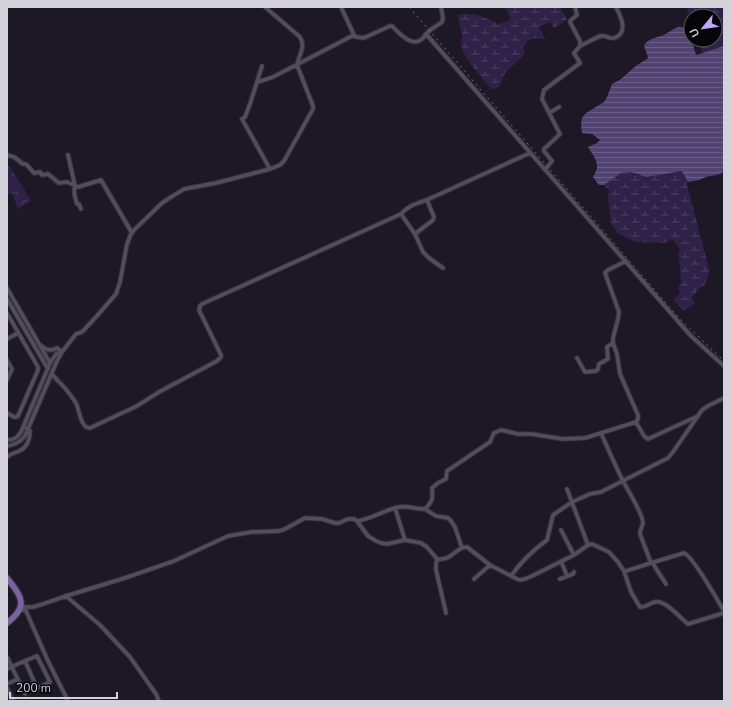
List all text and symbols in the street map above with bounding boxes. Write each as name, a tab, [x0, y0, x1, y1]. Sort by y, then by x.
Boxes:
north arrow	[683, 8, 723, 48]
text: U	[686, 25, 703, 40]
scale bar	[10, 674, 117, 700]
text: 200 m	[16, 680, 51, 696]

